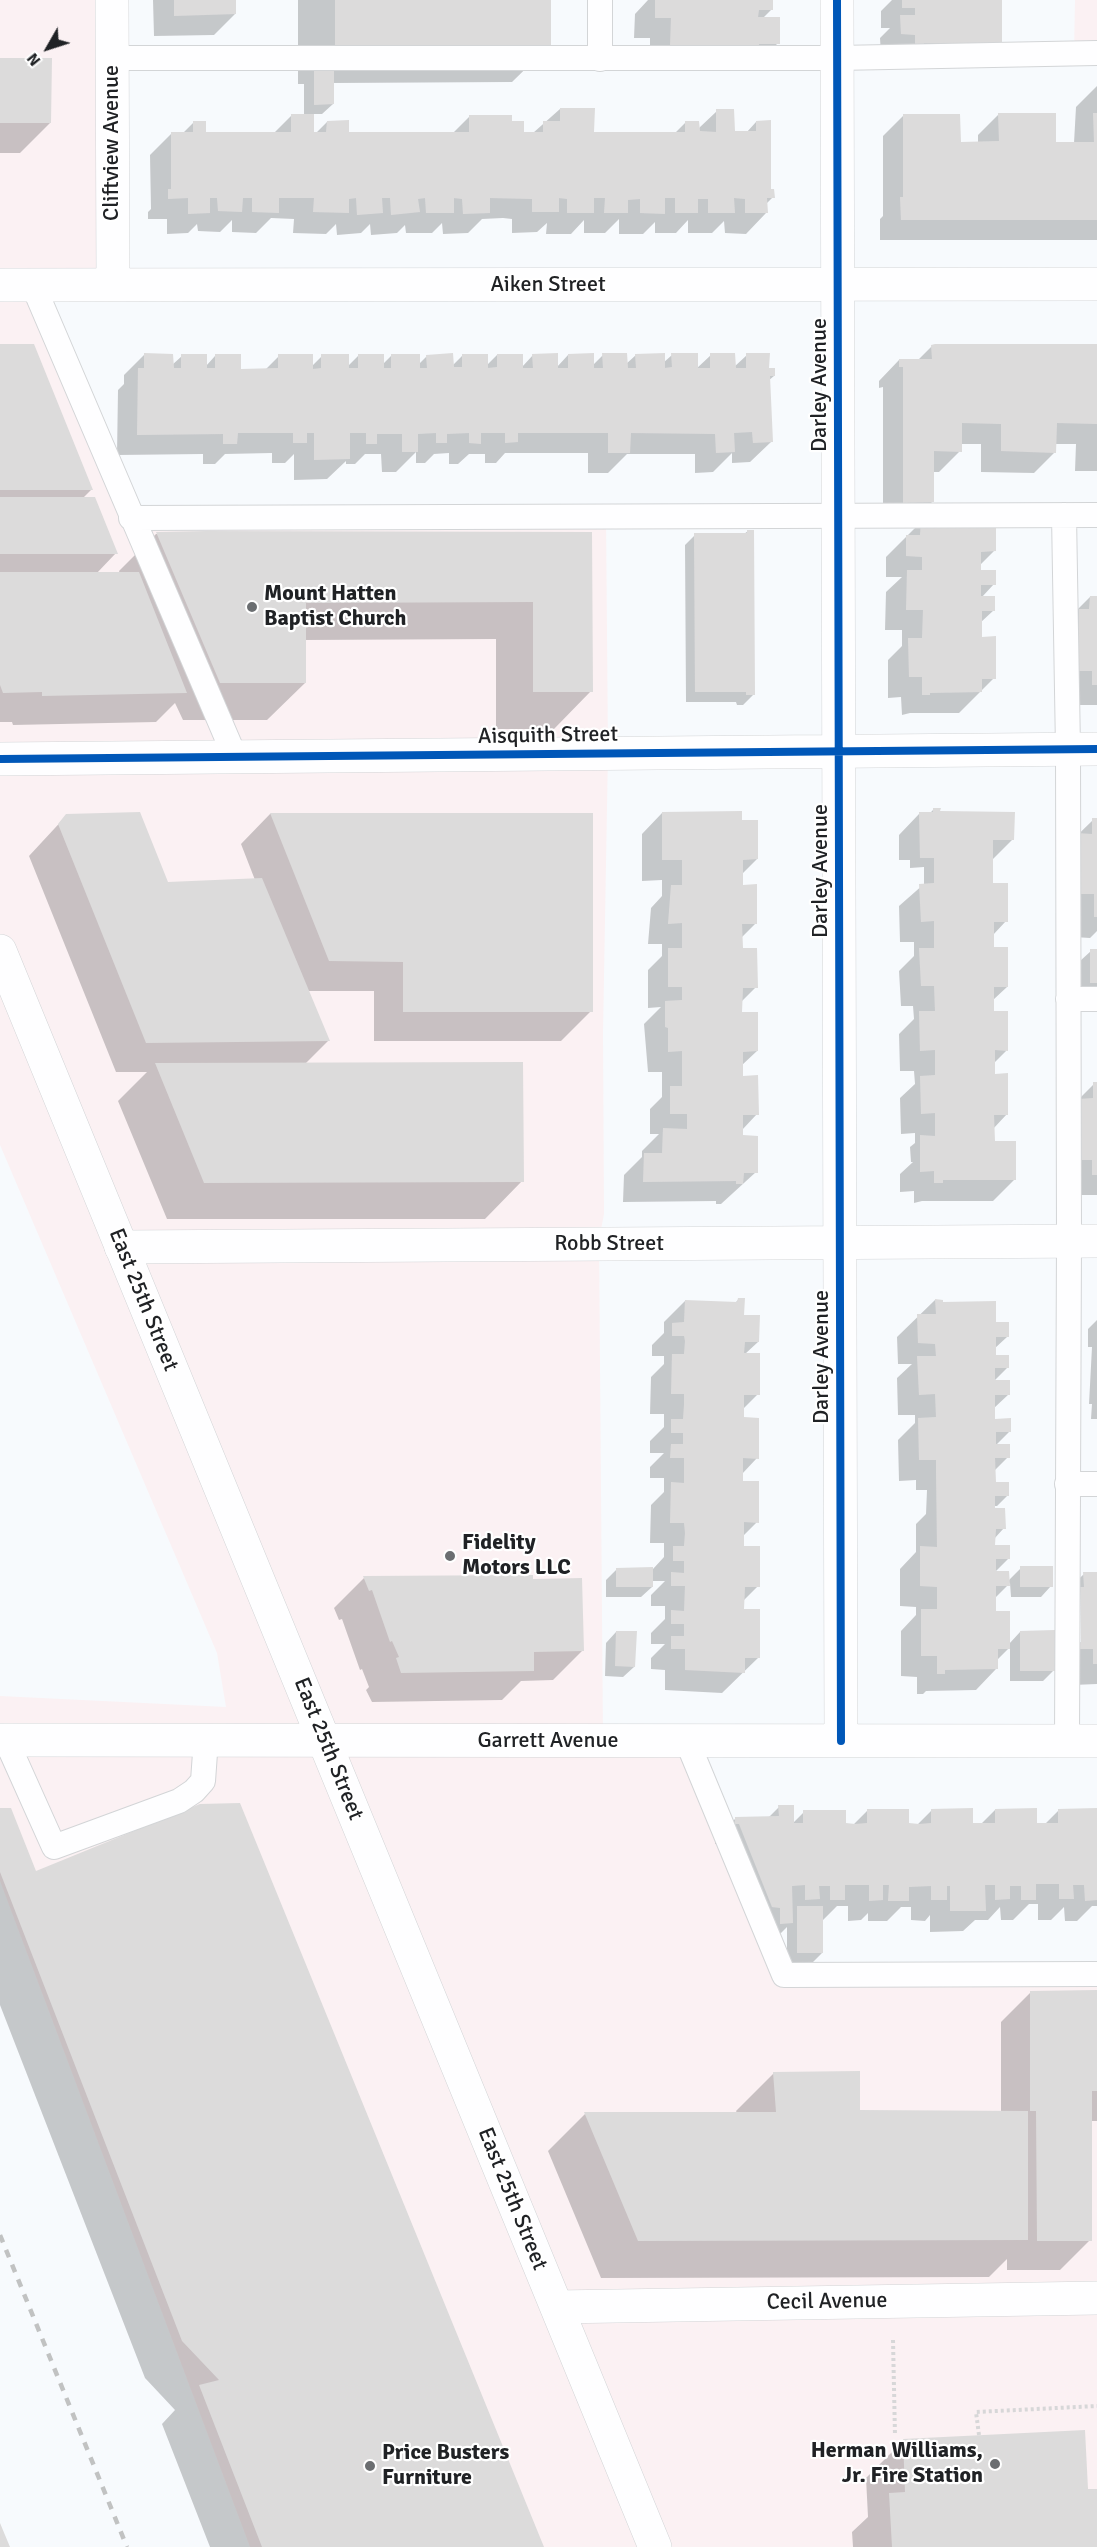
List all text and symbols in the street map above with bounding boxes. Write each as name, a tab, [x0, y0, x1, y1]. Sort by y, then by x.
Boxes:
north arrow	[18, 18, 78, 78]
text: N	[23, 49, 45, 70]
street label: Cliftview Avenue	[99, 65, 125, 221]
street label: Aiken Street	[490, 272, 606, 298]
street label: Darley Avenue	[807, 318, 833, 452]
place label: Mount Hatten Baptist Church	[264, 581, 407, 632]
marker: Mount Hatten Baptist Church	[245, 600, 259, 614]
street label: Aisquith Street	[478, 722, 618, 750]
street label: Darley Avenue	[808, 804, 834, 938]
street label: East 25th Street	[102, 1225, 184, 1375]
street label: Robb Street	[554, 1231, 664, 1257]
street label: Darley Avenue	[809, 1290, 835, 1424]
place label: Fidelity Motors LLC	[462, 1530, 571, 1582]
marker: Fidelity Motors LLC	[443, 1549, 457, 1563]
street label: East 25th Street	[287, 1674, 369, 1824]
street label: Garrett Avenue	[477, 1728, 619, 1754]
street label: East 25th Street	[471, 2124, 553, 2274]
street label: Cecil Avenue	[766, 2288, 888, 2316]
place label: Herman Williams, Jr. Fire Station	[811, 2438, 983, 2490]
place label: Price Busters Furniture	[382, 2440, 509, 2492]
marker: Herman Williams, Jr. Fire Station	[988, 2457, 1002, 2471]
marker: Price Busters Furniture	[363, 2459, 377, 2473]

